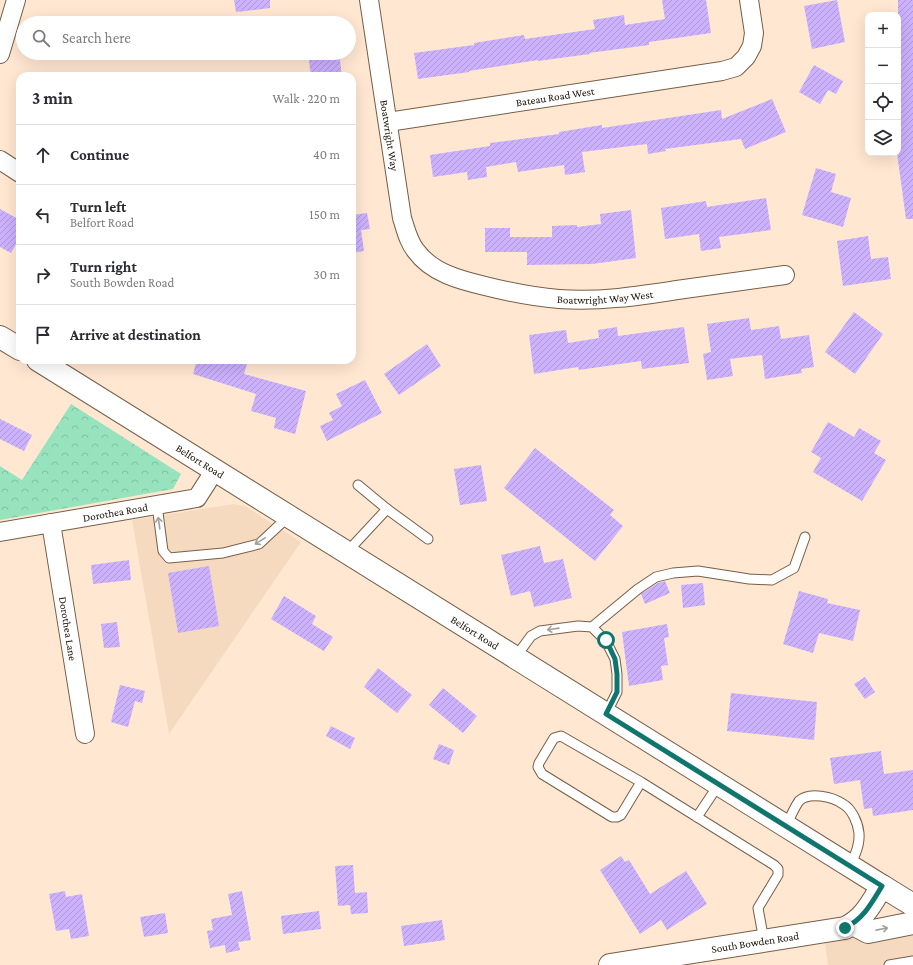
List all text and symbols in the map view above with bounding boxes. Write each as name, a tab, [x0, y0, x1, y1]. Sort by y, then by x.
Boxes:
map controls	[865, 12, 901, 156]
button: +	[865, 12, 901, 48]
search box	[16, 16, 356, 60]
icon: search	[30, 27, 52, 49]
text: Search here	[62, 30, 131, 46]
button: −	[865, 48, 901, 84]
button: locate	[865, 84, 901, 120]
street label: Bateau Road West	[515, 85, 596, 108]
text: 3 min	[32, 89, 73, 108]
text: Walk · 220 m	[272, 91, 340, 106]
street label: Boatwright Way	[378, 99, 401, 173]
button: layers	[865, 120, 901, 156]
icon: ahead	[32, 144, 54, 166]
text: Continue	[70, 147, 129, 163]
text: 40 m	[313, 147, 340, 162]
text: Turn left	[70, 199, 126, 215]
icon: left	[32, 204, 54, 226]
text: 150 m	[309, 207, 340, 222]
text: Belfort Road	[70, 215, 134, 230]
text: Turn right	[70, 259, 137, 275]
icon: right	[32, 264, 54, 286]
text: 30 m	[314, 267, 340, 282]
text: South Bowden Road	[70, 275, 174, 290]
street label: Boatwright Way West	[557, 288, 654, 307]
icon: arrive	[32, 324, 54, 346]
text: Arrive at destination	[70, 327, 201, 343]
street label: Belfort Road	[174, 442, 227, 481]
street label: Dorothea Road	[82, 501, 149, 524]
one-way arrow	[155, 517, 163, 530]
one-way arrow	[254, 537, 265, 546]
street label: Dorothea Lane	[57, 596, 79, 662]
street label: Belfort Road	[449, 613, 501, 652]
one-way arrow	[547, 625, 560, 633]
route start	[597, 631, 615, 649]
route end	[836, 919, 854, 937]
one-way arrow	[875, 925, 888, 933]
street label: South Bowden Road	[711, 929, 800, 955]

